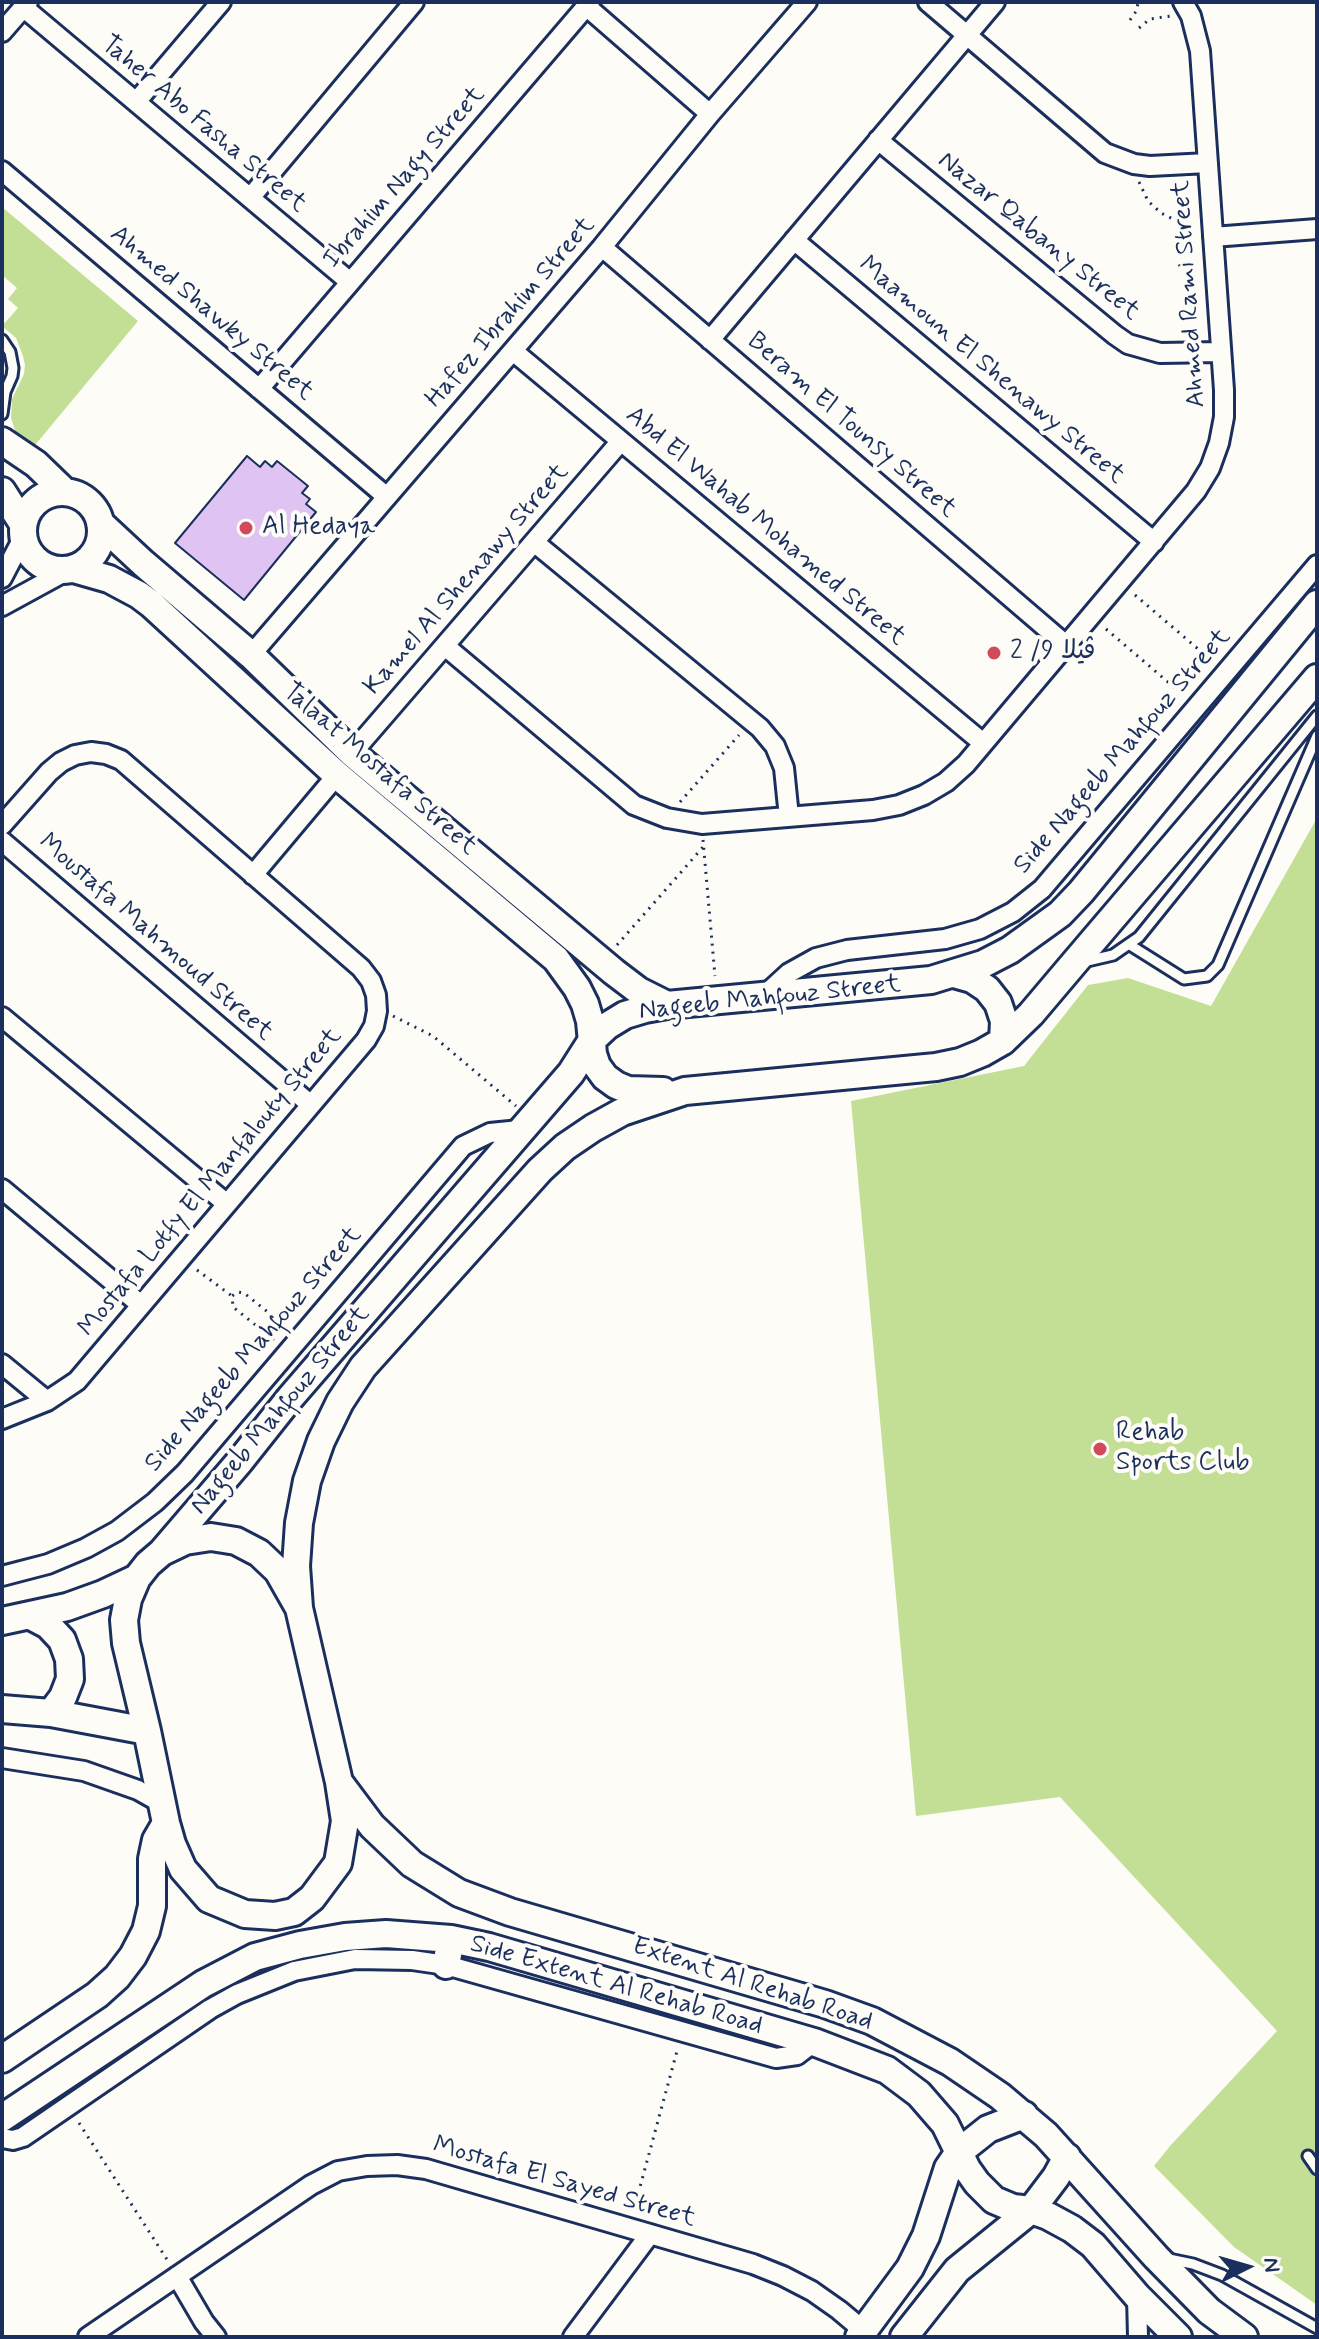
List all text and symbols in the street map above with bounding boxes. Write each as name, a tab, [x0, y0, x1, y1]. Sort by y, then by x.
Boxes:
street label: Taher Abo Fasha Street	[94, 30, 312, 220]
street label: Ibrahim Nagy Street	[317, 81, 493, 275]
street label: Nazar Qabany Street	[931, 146, 1145, 328]
street label: Ahmed Rami Street	[1166, 179, 1214, 409]
street label: Hafez Ibrahim Street	[420, 211, 602, 415]
street label: Ahmed Shawky Street	[103, 220, 319, 408]
street label: Maamoun El Shenawy Street	[852, 250, 1130, 492]
street label: Beram El Tounsy Street	[740, 326, 962, 526]
street label: Abd El Wahab Mohamed Street	[619, 401, 911, 653]
street label: Kamel Al Shenawy Street	[358, 458, 576, 702]
place label: Al Hedaya	[262, 512, 375, 544]
marker: Al Hedaya	[237, 519, 255, 537]
street label: Side Nageeb Mahfouz Street	[1008, 623, 1238, 881]
place label: ڤيلا 9/ 2	[1010, 637, 1096, 669]
marker: ڤيلا 9/ 2	[985, 644, 1003, 662]
street label: Talaat Mostafa Street	[275, 677, 483, 863]
street label: Moustafa Mahmoud Street	[31, 828, 279, 1048]
street label: Nageeb Mahfouz Street	[638, 970, 902, 1028]
street label: Mostafa Lotfy El Manfalouty Street	[73, 1022, 349, 1344]
street label: Side Nageeb Mahfouz Street	[139, 1221, 369, 1479]
street label: Nageeb Mahfouz Street	[185, 1300, 377, 1522]
place label: Rehab Sports Club	[1116, 1418, 1249, 1480]
marker: Rehab Sports Club	[1091, 1440, 1109, 1458]
street label: Side Extent Al Rehab Road	[466, 1929, 766, 2043]
street label: Extent Al Rehab Road	[628, 1931, 876, 2039]
street label: Mostafa El Sayed Street	[429, 2131, 699, 2235]
north arrow	[1207, 2227, 1287, 2307]
text: N	[1256, 2256, 1285, 2273]

